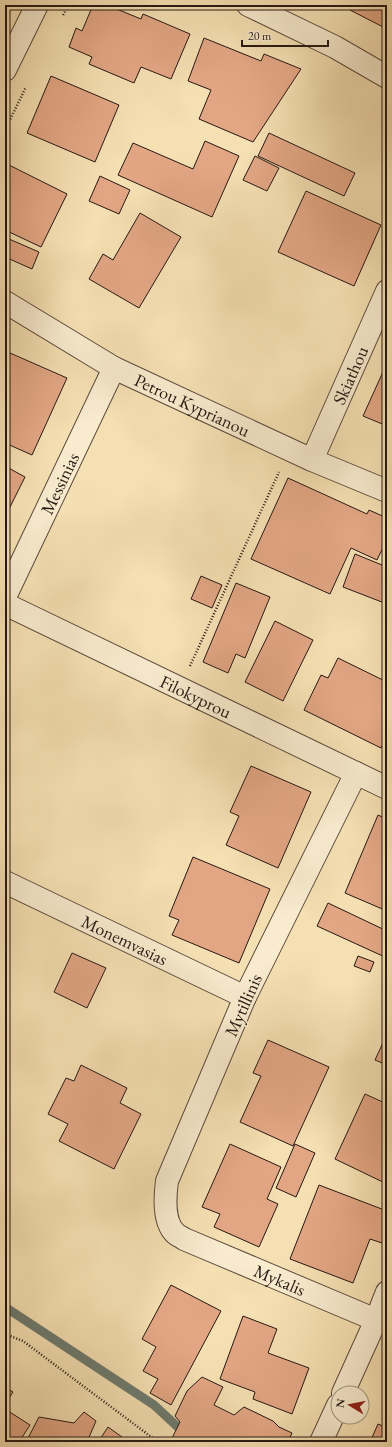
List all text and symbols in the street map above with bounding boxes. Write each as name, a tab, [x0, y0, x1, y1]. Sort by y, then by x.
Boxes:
scale bar	[242, 22, 328, 48]
text: 20 m	[248, 28, 272, 44]
street label: Skiathou	[327, 342, 373, 408]
street label: Petrou Kyprianou	[131, 368, 254, 441]
street label: Messinias	[35, 448, 84, 518]
street label: Filokyprou	[156, 669, 236, 723]
street label: Monemvasias	[78, 909, 172, 970]
street label: Mytillinis	[219, 970, 267, 1040]
street label: Mykalis	[251, 1258, 309, 1301]
north arrow	[330, 1385, 370, 1425]
text: N	[332, 1398, 348, 1409]

